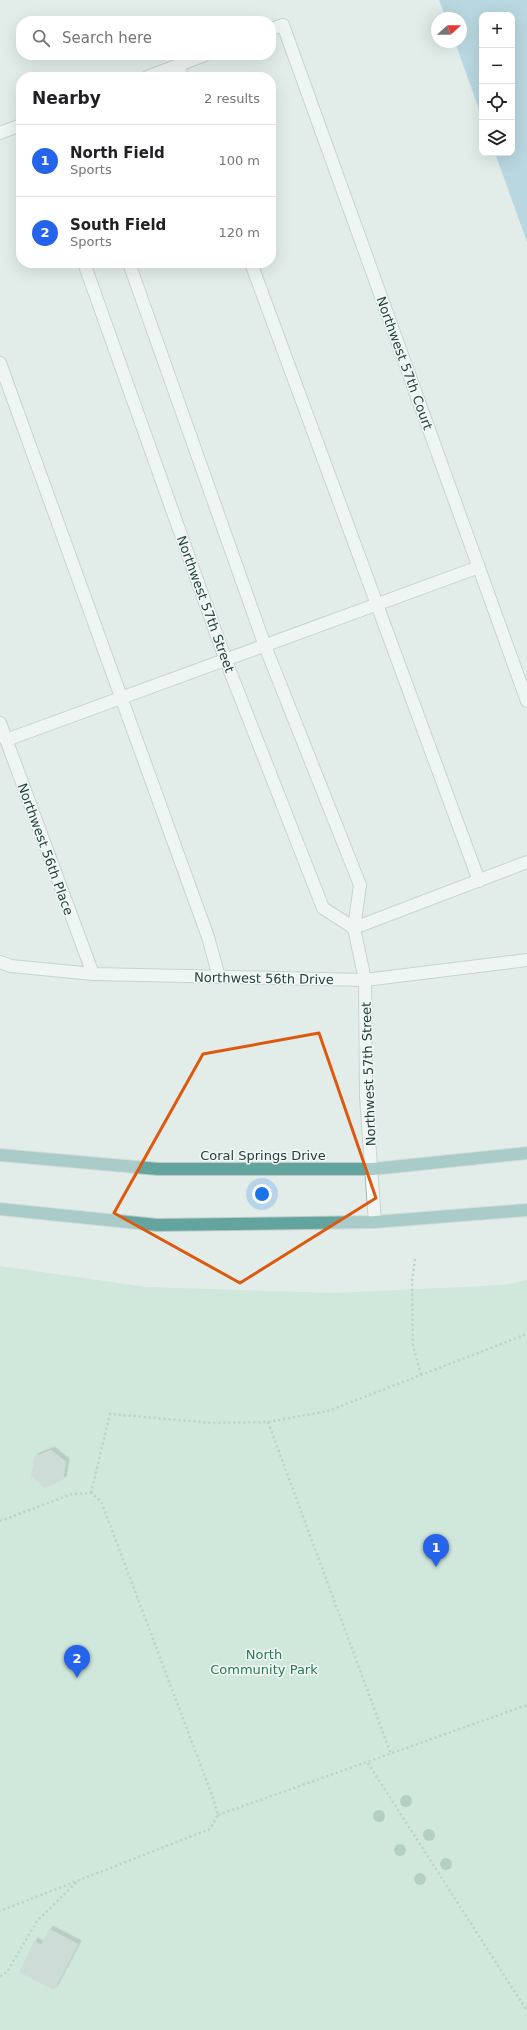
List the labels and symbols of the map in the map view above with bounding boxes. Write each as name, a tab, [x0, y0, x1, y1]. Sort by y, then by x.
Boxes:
north arrow	[431, 12, 467, 48]
street label: Northwest 57th Court	[373, 294, 436, 432]
street label: Northwest 57th Street	[174, 534, 237, 675]
street label: Northwest 56th Place	[15, 781, 76, 917]
street label: Northwest 56th Drive	[194, 970, 334, 987]
street label: Northwest 57th Street	[358, 1002, 379, 1146]
street label: Coral Springs Drive	[200, 1148, 326, 1163]
your location	[252, 1184, 272, 1204]
pin: 1	[423, 1534, 449, 1567]
pin: 2	[64, 1645, 90, 1678]
park label: North Community Park	[210, 1647, 318, 1677]

